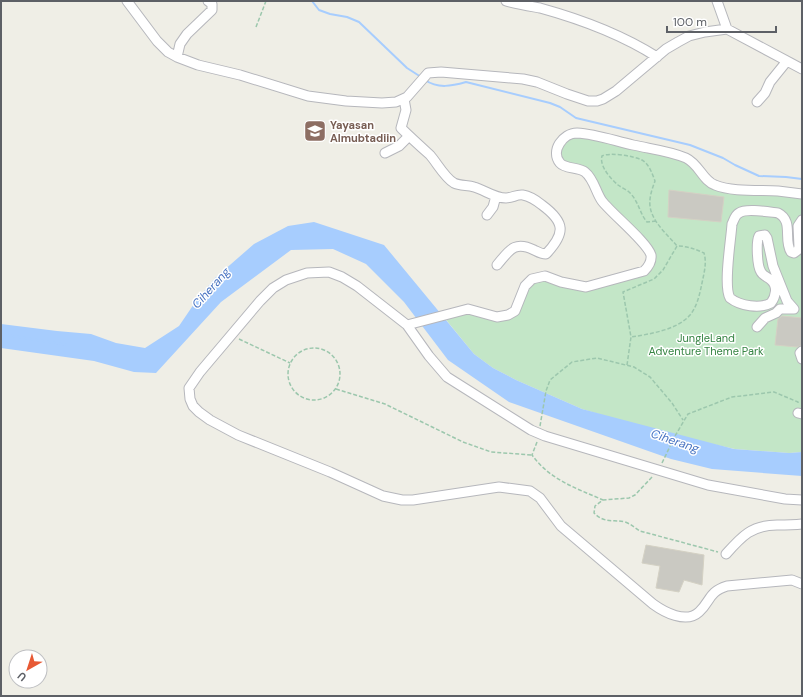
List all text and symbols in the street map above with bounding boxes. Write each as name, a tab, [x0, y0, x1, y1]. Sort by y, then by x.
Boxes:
scale bar	[667, 8, 776, 34]
text: 100 m	[673, 14, 707, 30]
school or university icon: Yayasan Almubtadiin	[302, 118, 328, 144]
place label: Yayasan Almubtadiin	[330, 118, 396, 145]
water label: Ciherang	[188, 264, 234, 312]
park label: JungleLand Adventure Theme Park	[648, 331, 764, 358]
water label: Ciherang	[649, 425, 702, 457]
north arrow	[8, 649, 48, 689]
text: U	[14, 669, 29, 685]

